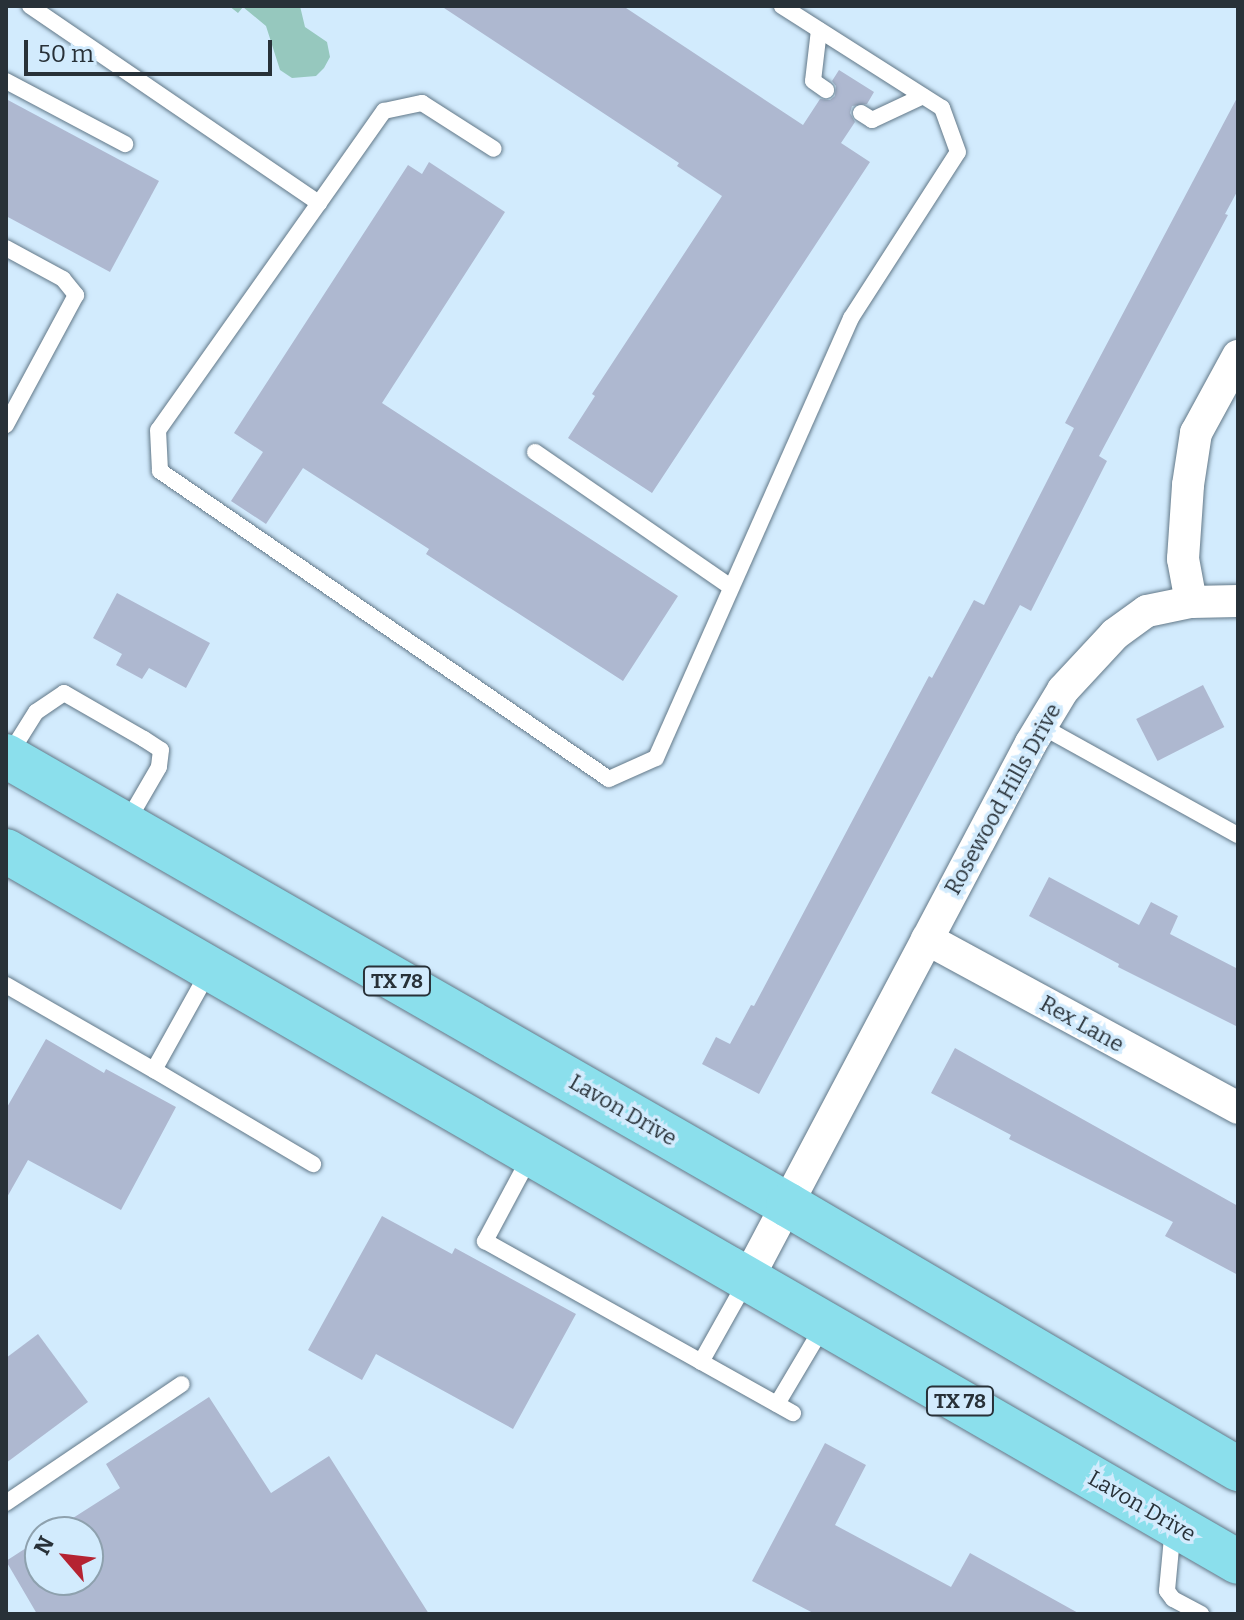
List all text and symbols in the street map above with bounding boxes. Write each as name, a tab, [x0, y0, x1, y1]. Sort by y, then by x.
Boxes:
scale bar	[28, 24, 276, 74]
text: 50 m	[38, 40, 94, 68]
street label: Rosewood Hills Drive	[939, 699, 1067, 899]
road number: TX 78	[361, 965, 433, 997]
street label: Rex Lane	[1035, 990, 1129, 1058]
street label: Lavon Drive	[565, 1069, 681, 1151]
road number: TX 78	[924, 1385, 996, 1417]
street label: Lavon Drive	[1084, 1465, 1200, 1547]
north arrow	[24, 1516, 104, 1596]
text: N	[28, 1532, 60, 1559]

